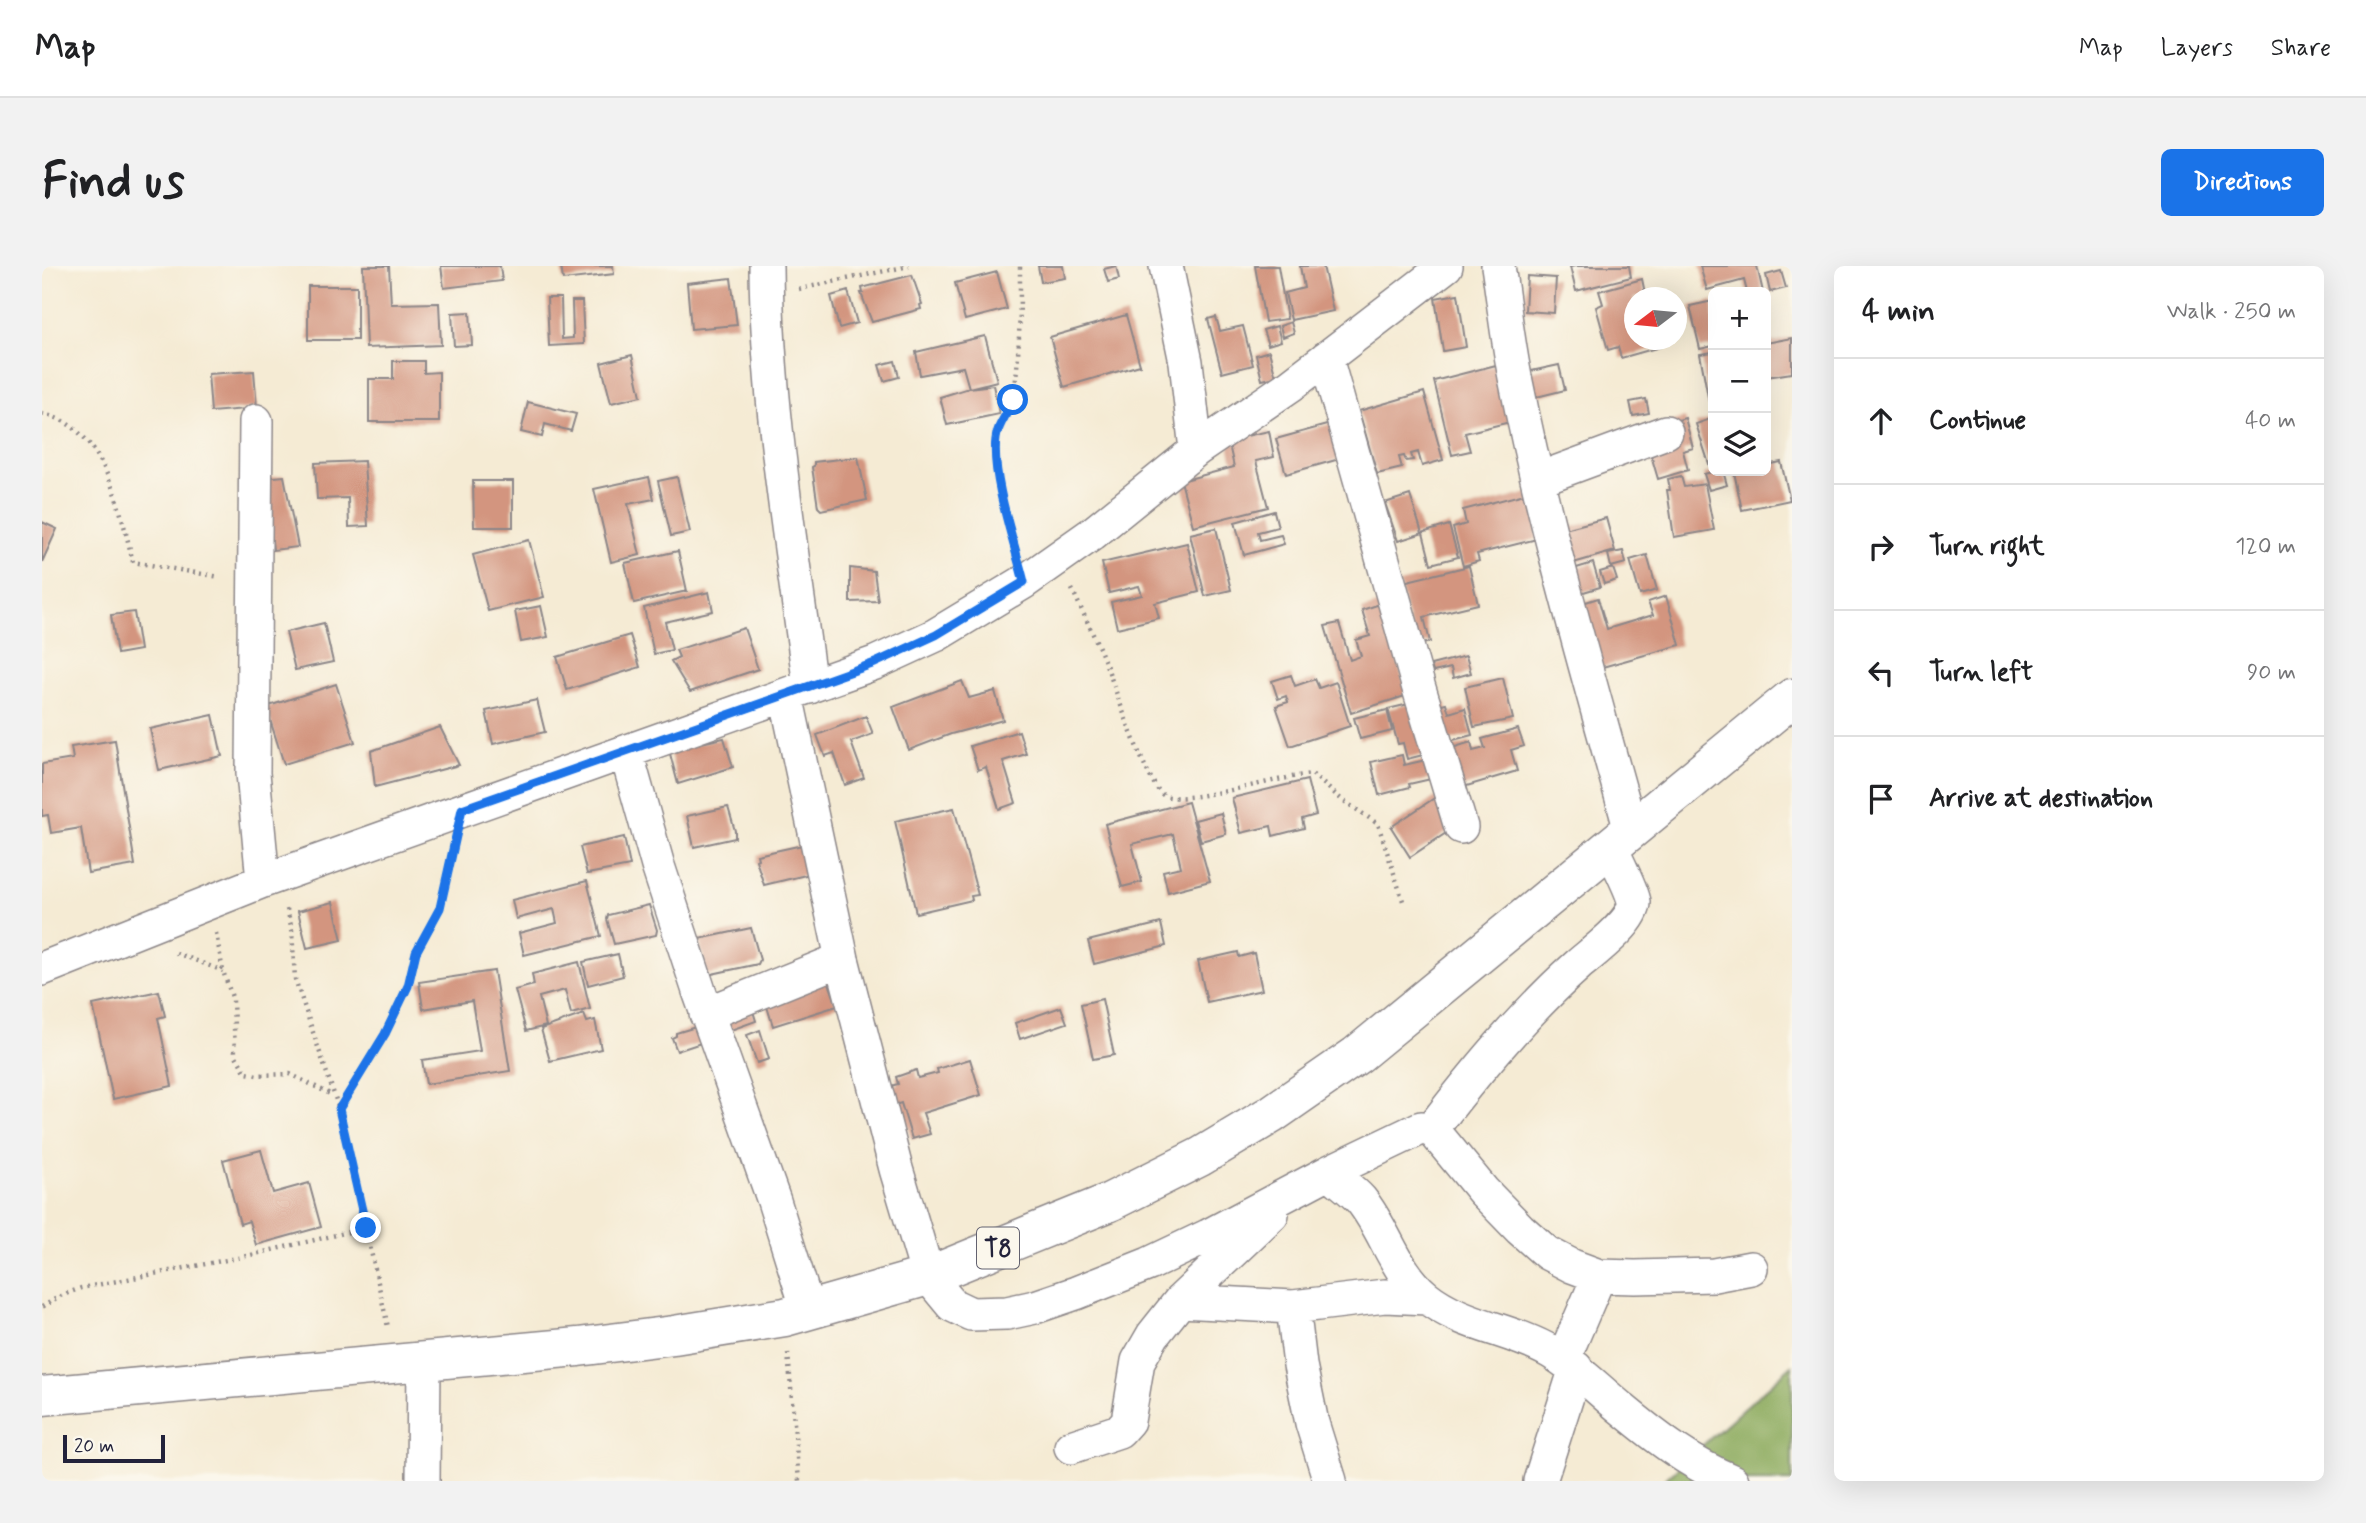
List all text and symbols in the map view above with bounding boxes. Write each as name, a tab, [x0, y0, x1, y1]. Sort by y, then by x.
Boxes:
text: Map	[35, 26, 95, 70]
text: Map	[2079, 33, 2123, 64]
text: Layers	[2161, 33, 2233, 64]
text: Share	[2271, 33, 2331, 64]
button: Directions	[2161, 149, 2324, 216]
text: Find us	[42, 150, 185, 215]
north arrow	[1624, 287, 1687, 350]
map controls	[1708, 287, 1771, 476]
button: +	[1708, 287, 1771, 350]
text: 4 min	[1862, 292, 1935, 331]
text: Walk · 250 m	[2167, 297, 2296, 327]
button: −	[1708, 350, 1771, 413]
route start	[997, 384, 1028, 415]
icon: ahead	[1862, 402, 1900, 440]
text: Continue	[1929, 404, 2026, 438]
text: 40 m	[2245, 406, 2296, 436]
button: layers	[1708, 413, 1771, 476]
icon: right	[1862, 528, 1900, 566]
text: Turn right	[1929, 530, 2045, 564]
text: 120 m	[2235, 532, 2296, 562]
icon: left	[1862, 654, 1900, 692]
text: Turn left	[1929, 656, 2033, 690]
text: 90 m	[2247, 658, 2296, 688]
icon: arrive	[1862, 780, 1900, 818]
text: Arrive at destination	[1929, 782, 2153, 816]
route end	[350, 1212, 381, 1243]
road number: T8	[977, 1228, 1019, 1268]
scale bar	[63, 1432, 164, 1464]
text: 20 m	[74, 1434, 114, 1459]

